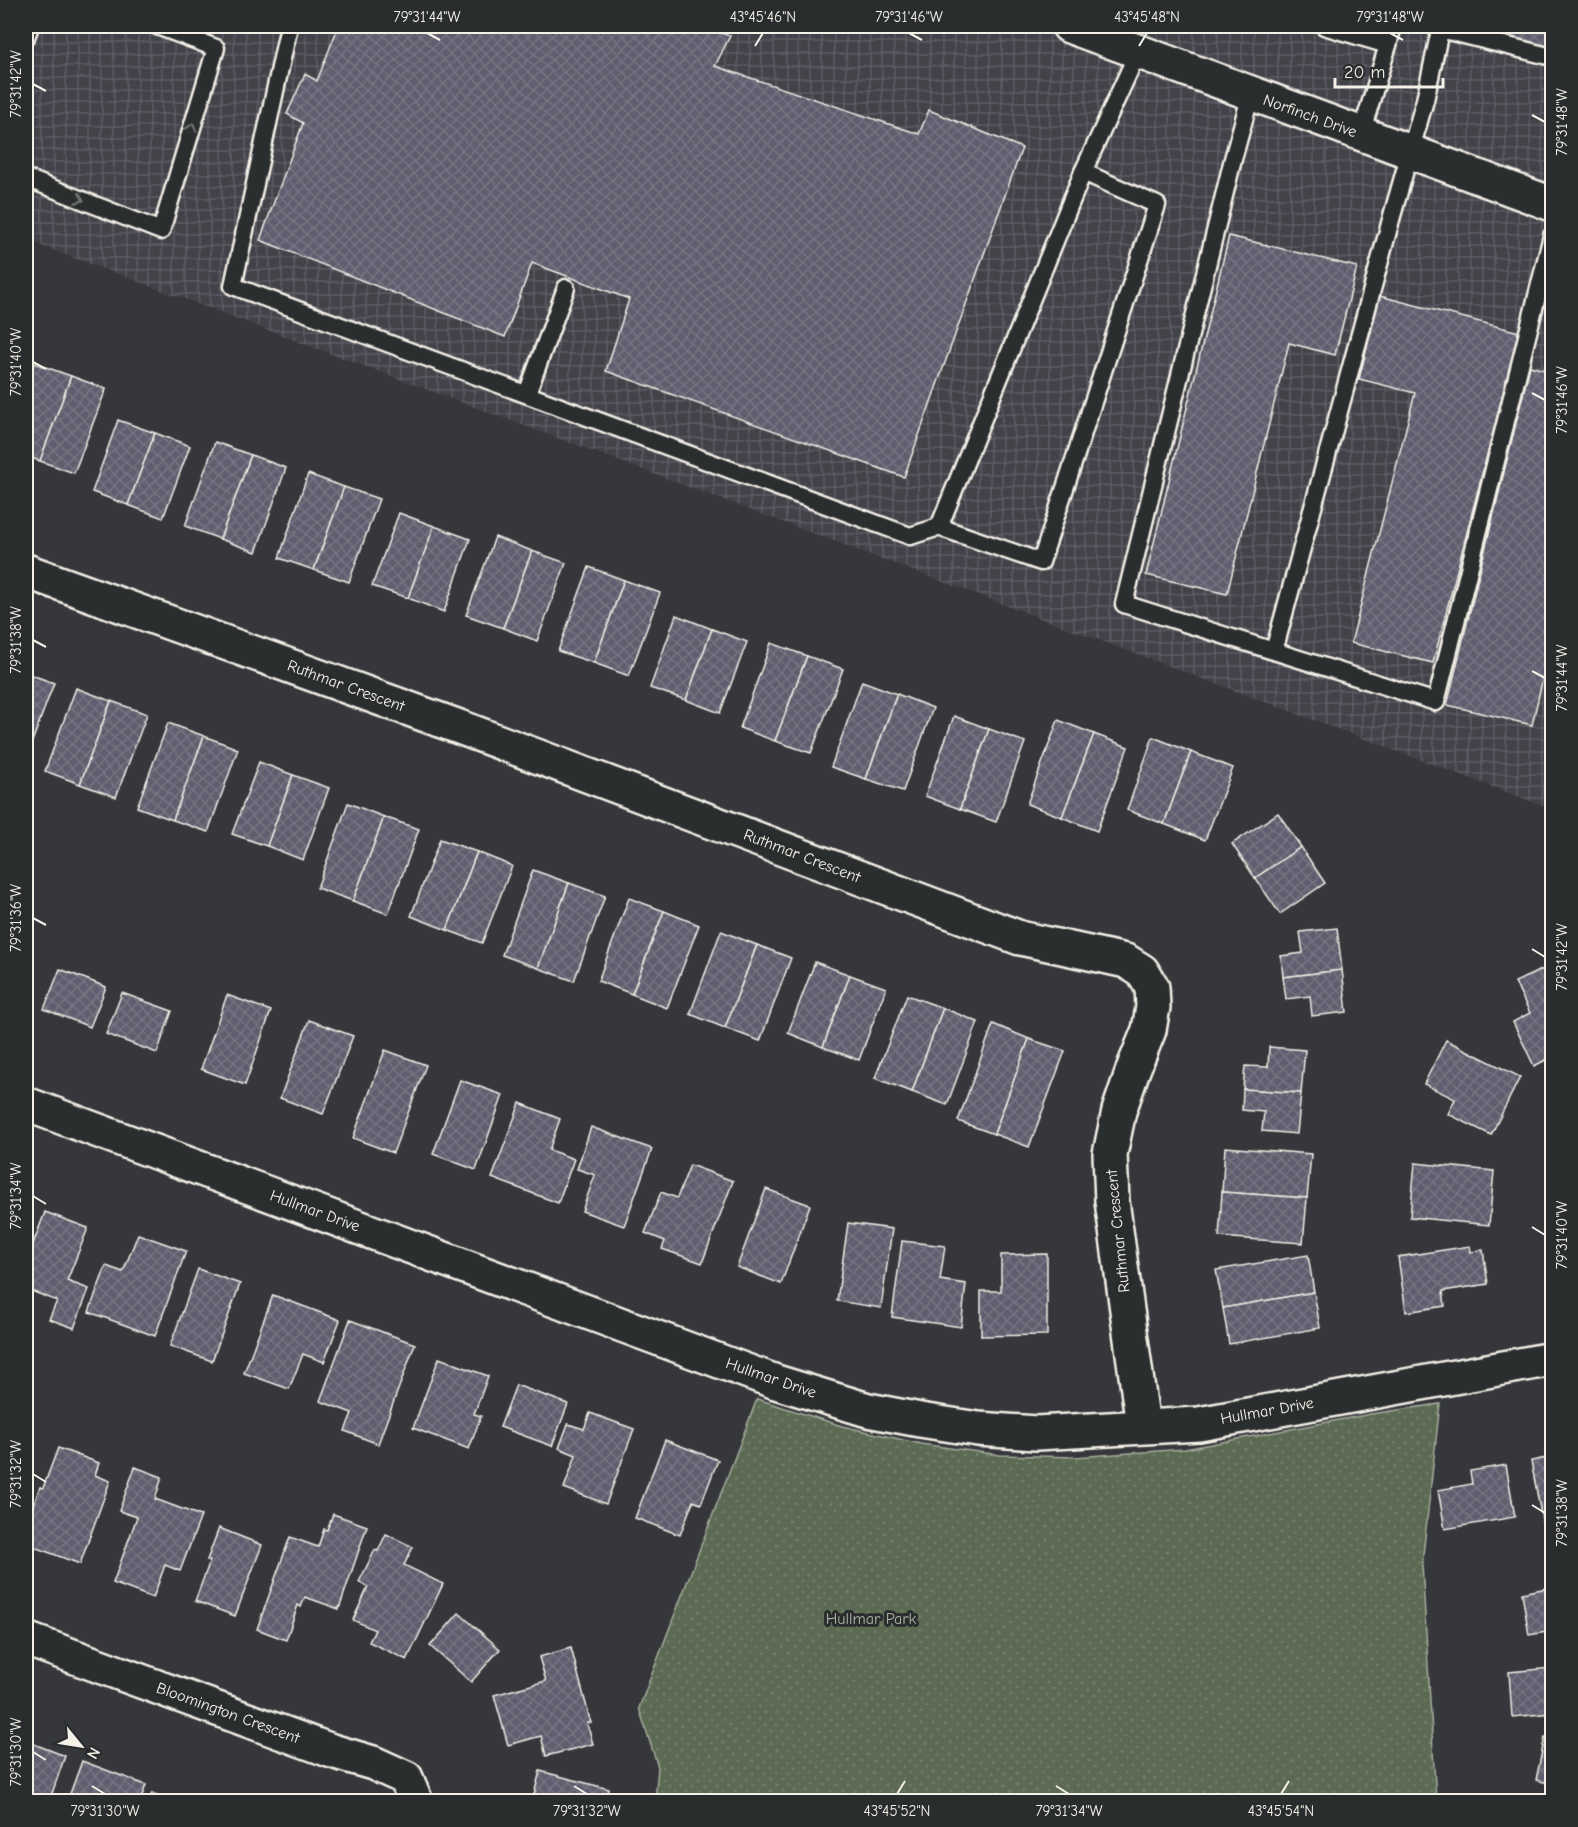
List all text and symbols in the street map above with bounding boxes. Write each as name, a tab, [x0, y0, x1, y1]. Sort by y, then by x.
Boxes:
text: 79°31'44"W	[394, 8, 460, 26]
text: 43°45'46"N	[730, 8, 796, 26]
text: 79°31'46"W	[875, 8, 943, 26]
text: 43°45'48"N	[1114, 8, 1180, 26]
text: 79°31'48"W	[1356, 8, 1424, 26]
text: 79°31'42"W	[7, 50, 25, 118]
scale bar	[1335, 51, 1443, 89]
text: 20 m	[1344, 62, 1385, 83]
text: 79°31'48"W	[1553, 88, 1571, 156]
street label: Norfinch Drive	[1261, 91, 1359, 141]
one-way arrow	[185, 122, 197, 133]
one-way arrow	[74, 192, 85, 205]
text: 79°31'40"W	[7, 328, 25, 396]
text: 79°31'46"W	[1553, 366, 1571, 434]
text: 79°31'38"W	[7, 606, 25, 674]
text: 79°31'44"W	[1553, 645, 1571, 711]
street label: Ruthmar Crescent	[285, 656, 408, 716]
street label: Ruthmar Crescent	[741, 825, 863, 887]
text: 79°31'36"W	[7, 884, 25, 952]
text: 79°31'42"W	[1553, 923, 1571, 991]
text: 79°31'34"W	[7, 1162, 25, 1230]
street label: Ruthmar Crescent	[1103, 1168, 1133, 1293]
street label: Hullmar Drive	[268, 1186, 362, 1236]
text: 79°31'40"W	[1553, 1201, 1571, 1269]
street label: Hullmar Drive	[723, 1354, 819, 1402]
street label: Hullmar Drive	[1219, 1394, 1315, 1428]
text: 79°31'32"W	[7, 1440, 25, 1508]
text: 79°31'38"W	[1553, 1479, 1571, 1547]
park label: Hullmar Park	[826, 1610, 917, 1628]
street label: Bloomington Crescent	[154, 1679, 302, 1747]
north arrow	[51, 1716, 111, 1776]
text: 79°31'30"W	[7, 1717, 25, 1787]
text: N	[83, 1744, 104, 1762]
text: 79°31'30"W	[70, 1802, 140, 1820]
text: 79°31'32"W	[553, 1802, 621, 1820]
text: 43°45'52"N	[864, 1802, 930, 1820]
text: 79°31'34"W	[1035, 1802, 1103, 1820]
text: 43°45'54"N	[1248, 1802, 1314, 1820]

